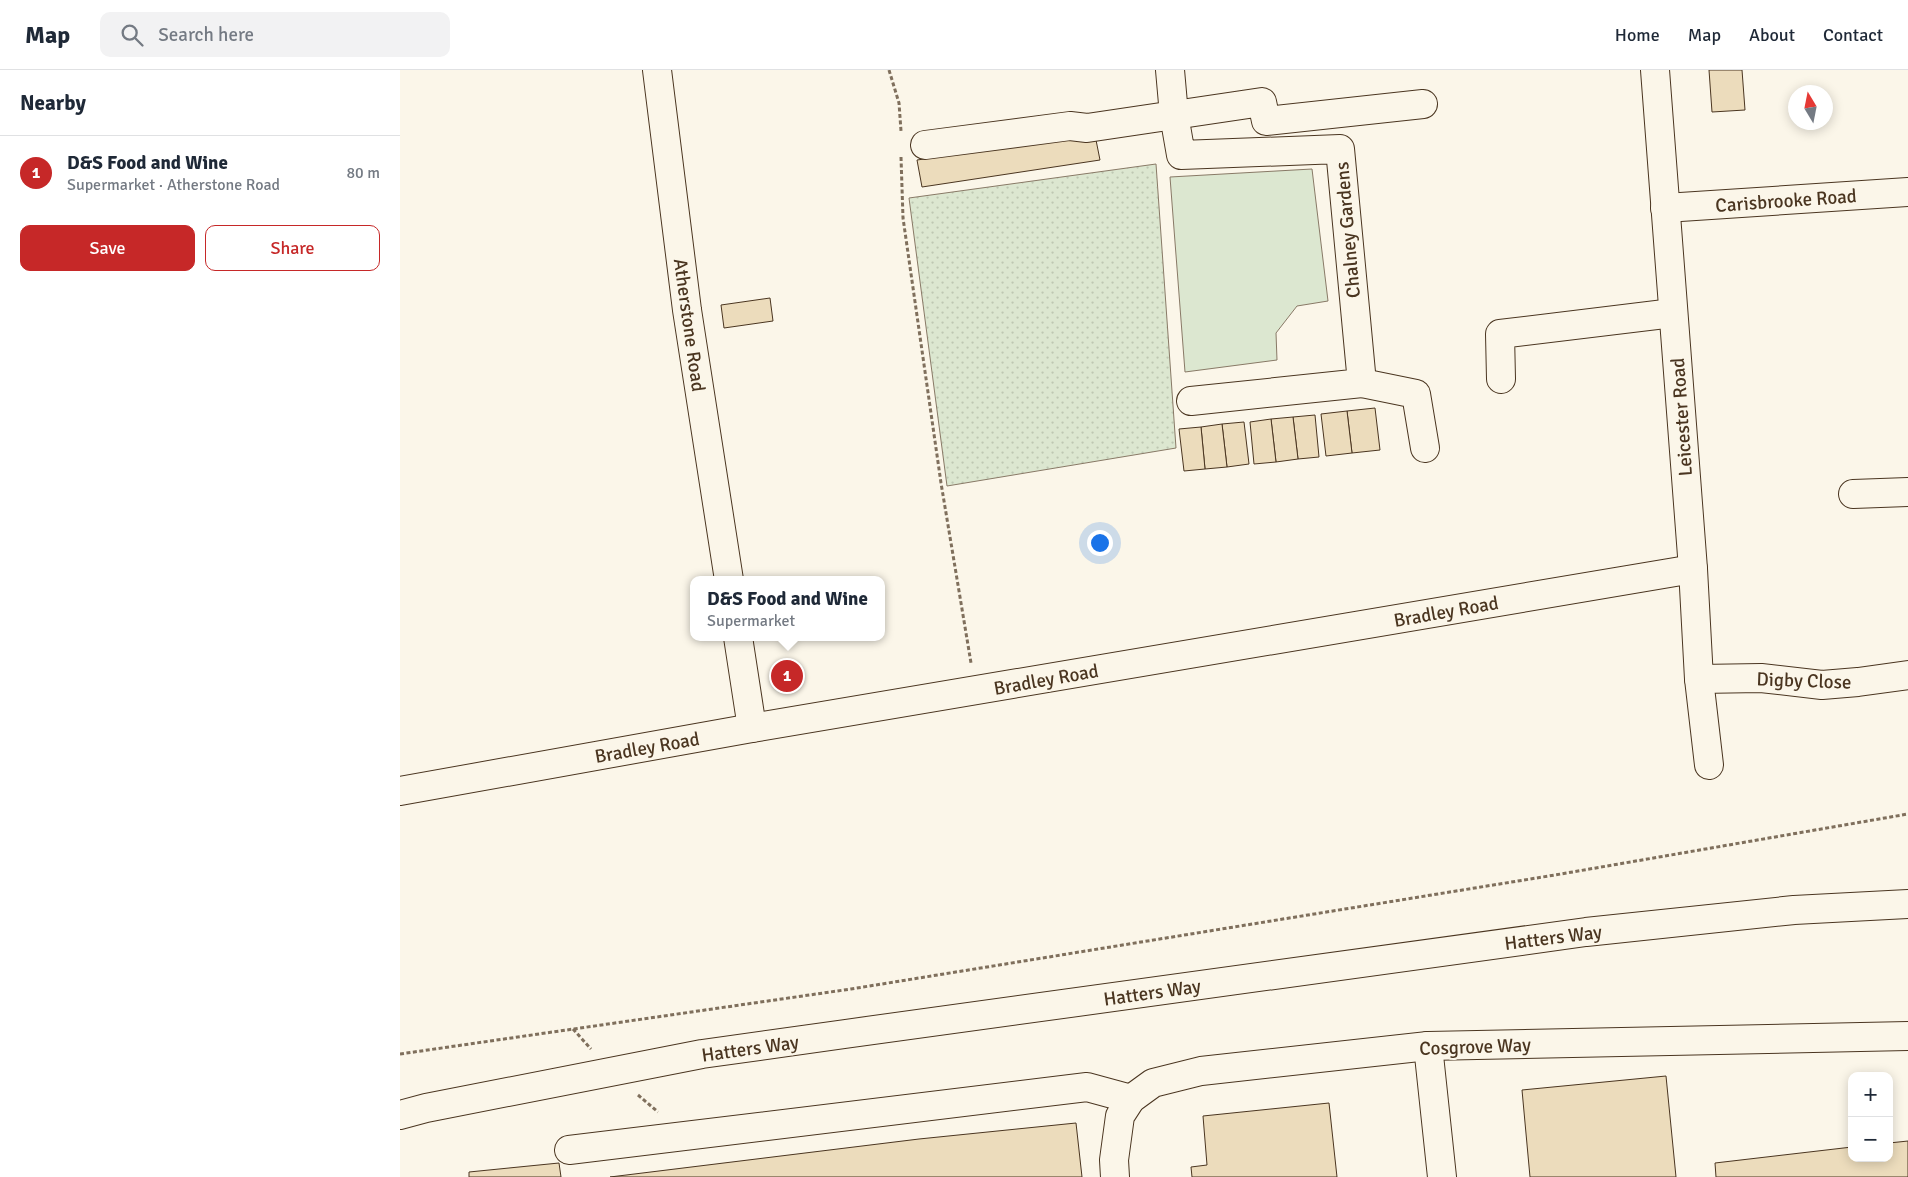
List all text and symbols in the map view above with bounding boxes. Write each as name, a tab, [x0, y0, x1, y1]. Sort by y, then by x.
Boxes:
search box	[100, 12, 450, 57]
text: Map	[25, 20, 70, 50]
icon: search	[118, 21, 146, 49]
text: Search here	[158, 23, 254, 47]
text: Home	[1615, 24, 1660, 46]
text: Map	[1688, 24, 1721, 46]
text: About	[1749, 24, 1795, 46]
text: Contact	[1823, 24, 1883, 46]
north arrow	[1788, 85, 1833, 130]
text: Nearby	[20, 90, 86, 116]
text: D&S Food and Wine	[67, 151, 228, 175]
street label: Chalney Gardens	[1330, 161, 1366, 299]
text: 1	[32, 163, 40, 183]
text: 80 m	[346, 163, 380, 183]
text: Supermarket · Atherstone Road	[67, 175, 280, 195]
street label: Carisbrooke Road	[1715, 184, 1858, 218]
button: Save	[20, 225, 195, 271]
button: Share	[205, 225, 380, 271]
street label: Atherstone Road	[668, 257, 710, 393]
street label: Leicester Road	[1666, 357, 1698, 477]
your location	[1087, 530, 1113, 556]
popup	[690, 576, 885, 641]
text: D&S Food and Wine	[707, 587, 868, 611]
street label: Bradley Road	[1392, 591, 1500, 633]
text: Supermarket	[707, 611, 795, 631]
pin: 1	[771, 657, 803, 695]
street label: Bradley Road	[992, 659, 1100, 701]
street label: Digby Close	[1756, 667, 1852, 695]
street label: Bradley Road	[593, 727, 701, 769]
street label: Hatters Way	[1503, 920, 1603, 956]
street label: Hatters Way	[1102, 974, 1202, 1012]
street label: Hatters Way	[700, 1030, 800, 1068]
street label: Cosgrove Way	[1419, 1033, 1531, 1061]
map controls	[1848, 1072, 1893, 1162]
button: +	[1848, 1072, 1893, 1117]
button: −	[1848, 1117, 1893, 1162]

